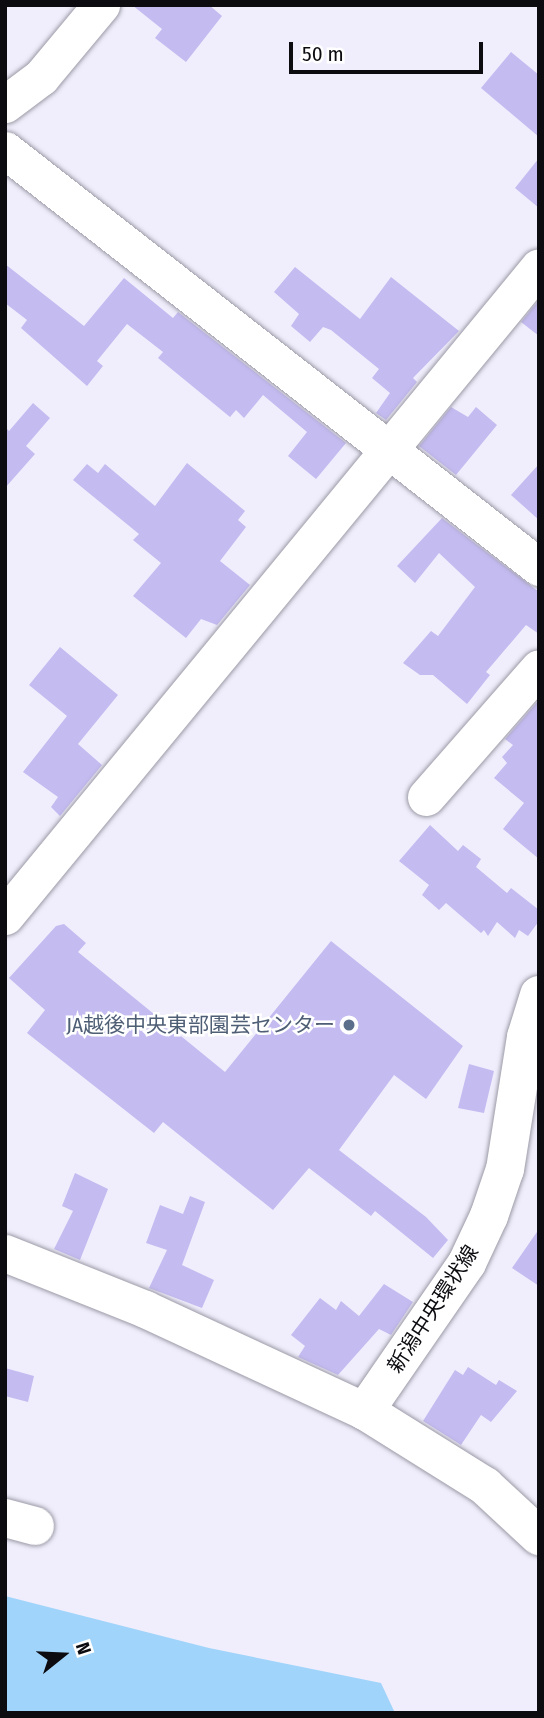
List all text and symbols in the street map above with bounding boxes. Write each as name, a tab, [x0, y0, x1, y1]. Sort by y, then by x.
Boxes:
scale bar	[292, 28, 486, 72]
text: 50 m	[302, 41, 344, 67]
place label: JA越後中央東部園芸センター	[66, 1012, 335, 1038]
marker: JA越後中央東部園芸センター	[341, 1017, 357, 1033]
street label: 新潟中央環状線	[382, 1240, 484, 1378]
north arrow	[28, 1620, 98, 1690]
text: N	[71, 1639, 96, 1657]

